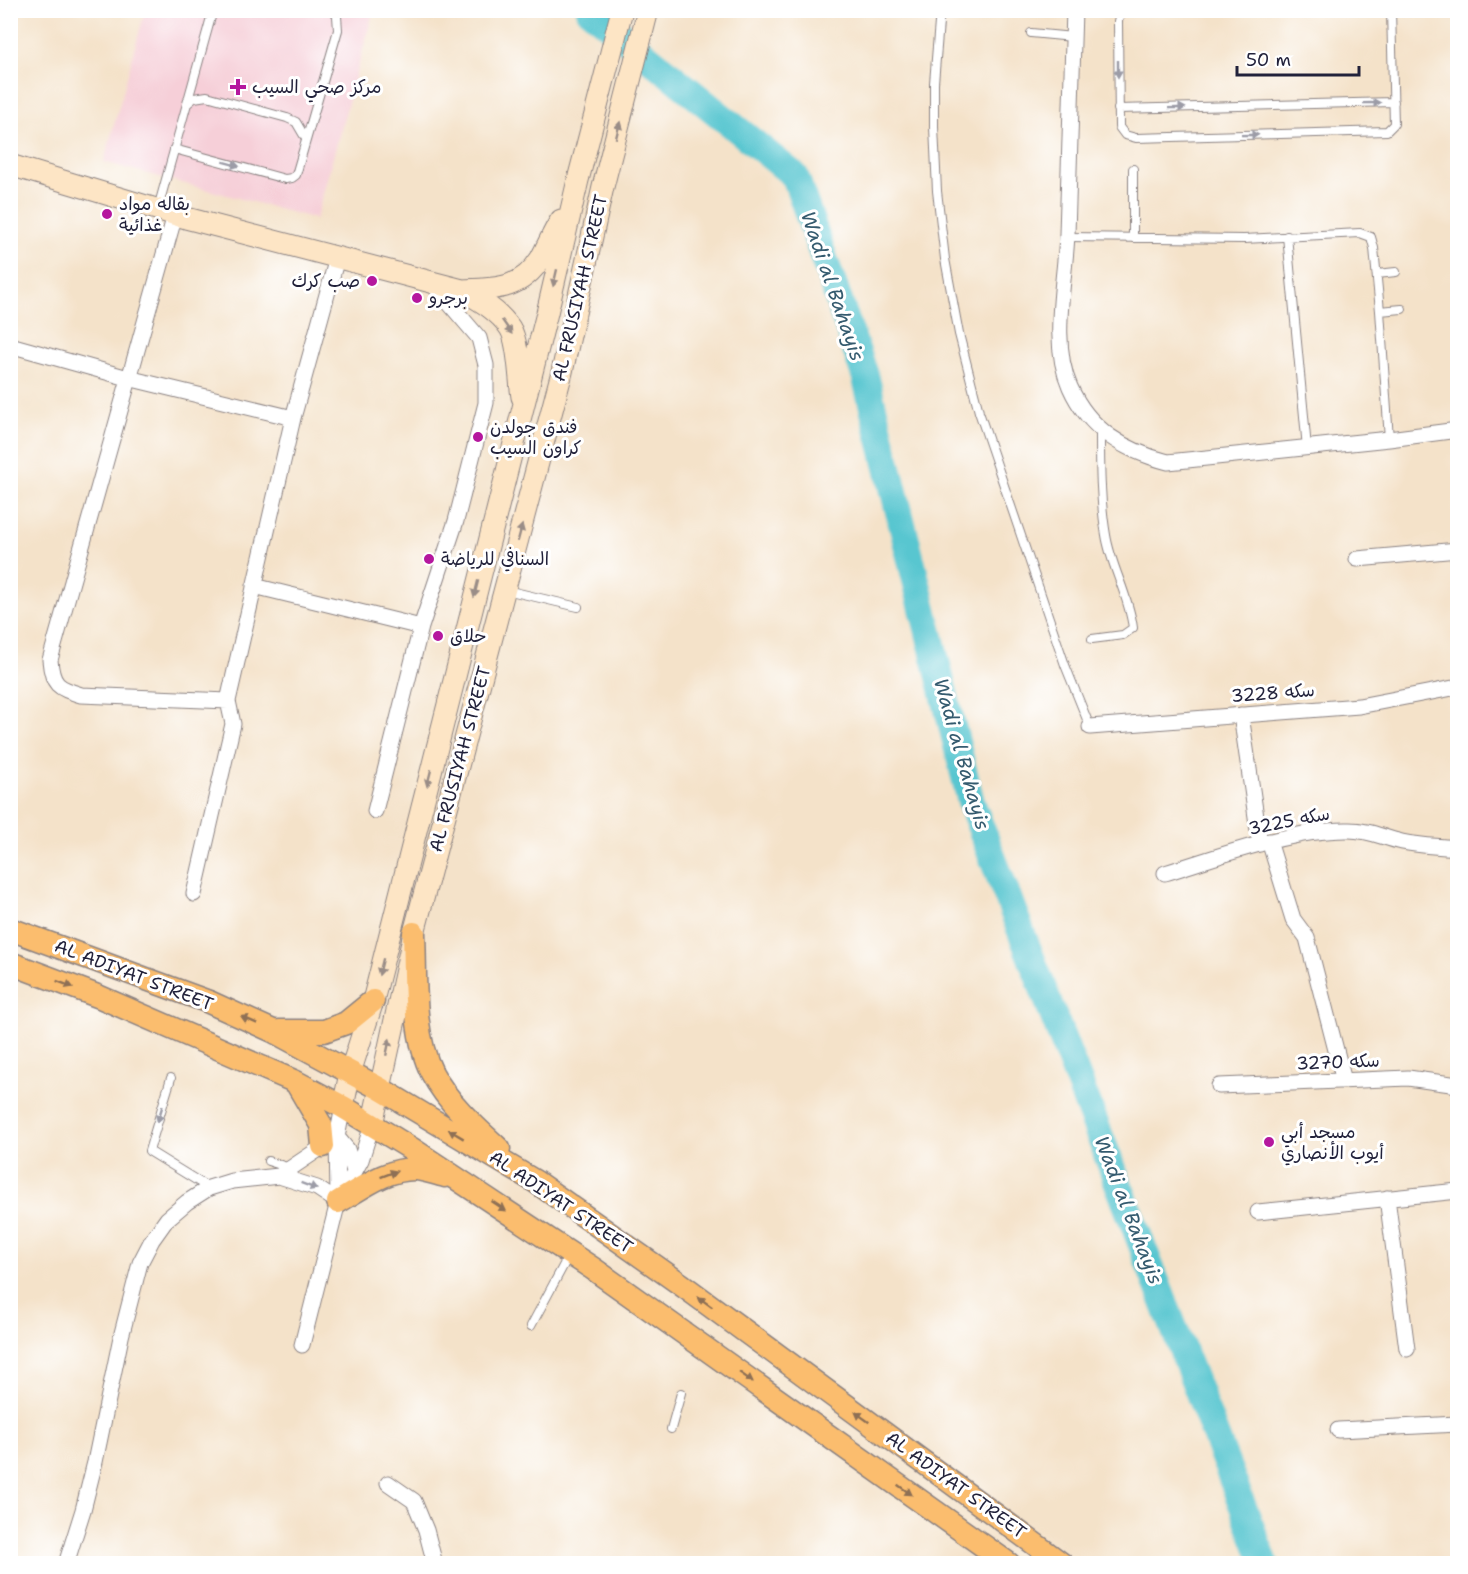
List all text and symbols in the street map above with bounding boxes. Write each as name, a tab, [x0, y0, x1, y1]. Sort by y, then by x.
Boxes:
scale bar	[1237, 39, 1358, 77]
text: 50 m	[1246, 48, 1291, 72]
one-way arrow	[1113, 59, 1123, 78]
place label: مركز صحي السيب	[252, 75, 381, 103]
marker: مركز صحي السيب	[229, 78, 247, 96]
one-way arrow	[1362, 98, 1381, 107]
one-way arrow	[1167, 103, 1186, 112]
one-way arrow	[613, 121, 623, 139]
one-way arrow	[1241, 130, 1260, 140]
one-way arrow	[222, 160, 240, 169]
place label: بقاله مواد غذائية	[119, 192, 190, 237]
street label: AL FRUSIYAH STREET	[547, 192, 613, 384]
marker: بقاله مواد غذائية	[100, 207, 114, 221]
water label: Wadi al Bahayis	[795, 208, 871, 364]
one-way arrow	[550, 268, 559, 287]
place label: صب كرك	[292, 269, 360, 293]
marker: صب كرك	[365, 274, 379, 288]
place label: برجرو	[427, 286, 468, 310]
marker: برجرو	[410, 291, 424, 305]
one-way arrow	[501, 318, 513, 334]
place label: فندق جولدن كراون السيب	[490, 415, 582, 460]
marker: فندق جولدن كراون السيب	[471, 430, 485, 444]
one-way arrow	[515, 524, 525, 542]
place label: السنافي للرياضة	[441, 547, 549, 572]
marker: السنافي للرياضة	[422, 552, 436, 566]
one-way arrow	[471, 580, 481, 598]
place label: حلاق	[450, 624, 486, 648]
marker: حلاق	[431, 629, 445, 643]
street label: AL FRUSIYAH STREET	[424, 663, 496, 855]
water label: Wadi al Bahayis	[928, 675, 996, 833]
street label: سكه 3228	[1230, 678, 1316, 708]
one-way arrow	[423, 769, 433, 787]
street label: سكه 3225	[1246, 801, 1332, 841]
street label: AL ADIYAT STREET	[51, 934, 217, 1016]
one-way arrow	[376, 958, 386, 976]
one-way arrow	[56, 980, 74, 989]
one-way arrow	[239, 1015, 257, 1025]
one-way arrow	[384, 1038, 394, 1056]
street label: سكه 3270	[1296, 1049, 1380, 1075]
one-way arrow	[155, 1105, 164, 1123]
place label: مسجد أبي أيوب الأنصاري	[1281, 1120, 1384, 1166]
one-way arrow	[447, 1129, 464, 1139]
water label: Wadi al Bahayis	[1089, 1132, 1169, 1288]
marker: مسجد أبي أيوب الأنصاري	[1262, 1135, 1276, 1149]
street label: AL ADIYAT STREET	[485, 1145, 637, 1259]
one-way arrow	[380, 1169, 398, 1179]
one-way arrow	[301, 1182, 319, 1192]
one-way arrow	[491, 1200, 507, 1212]
one-way arrow	[697, 1296, 713, 1308]
one-way arrow	[737, 1371, 753, 1383]
one-way arrow	[855, 1411, 871, 1423]
street label: AL ADIYAT STREET	[881, 1426, 1031, 1544]
one-way arrow	[896, 1484, 912, 1496]

